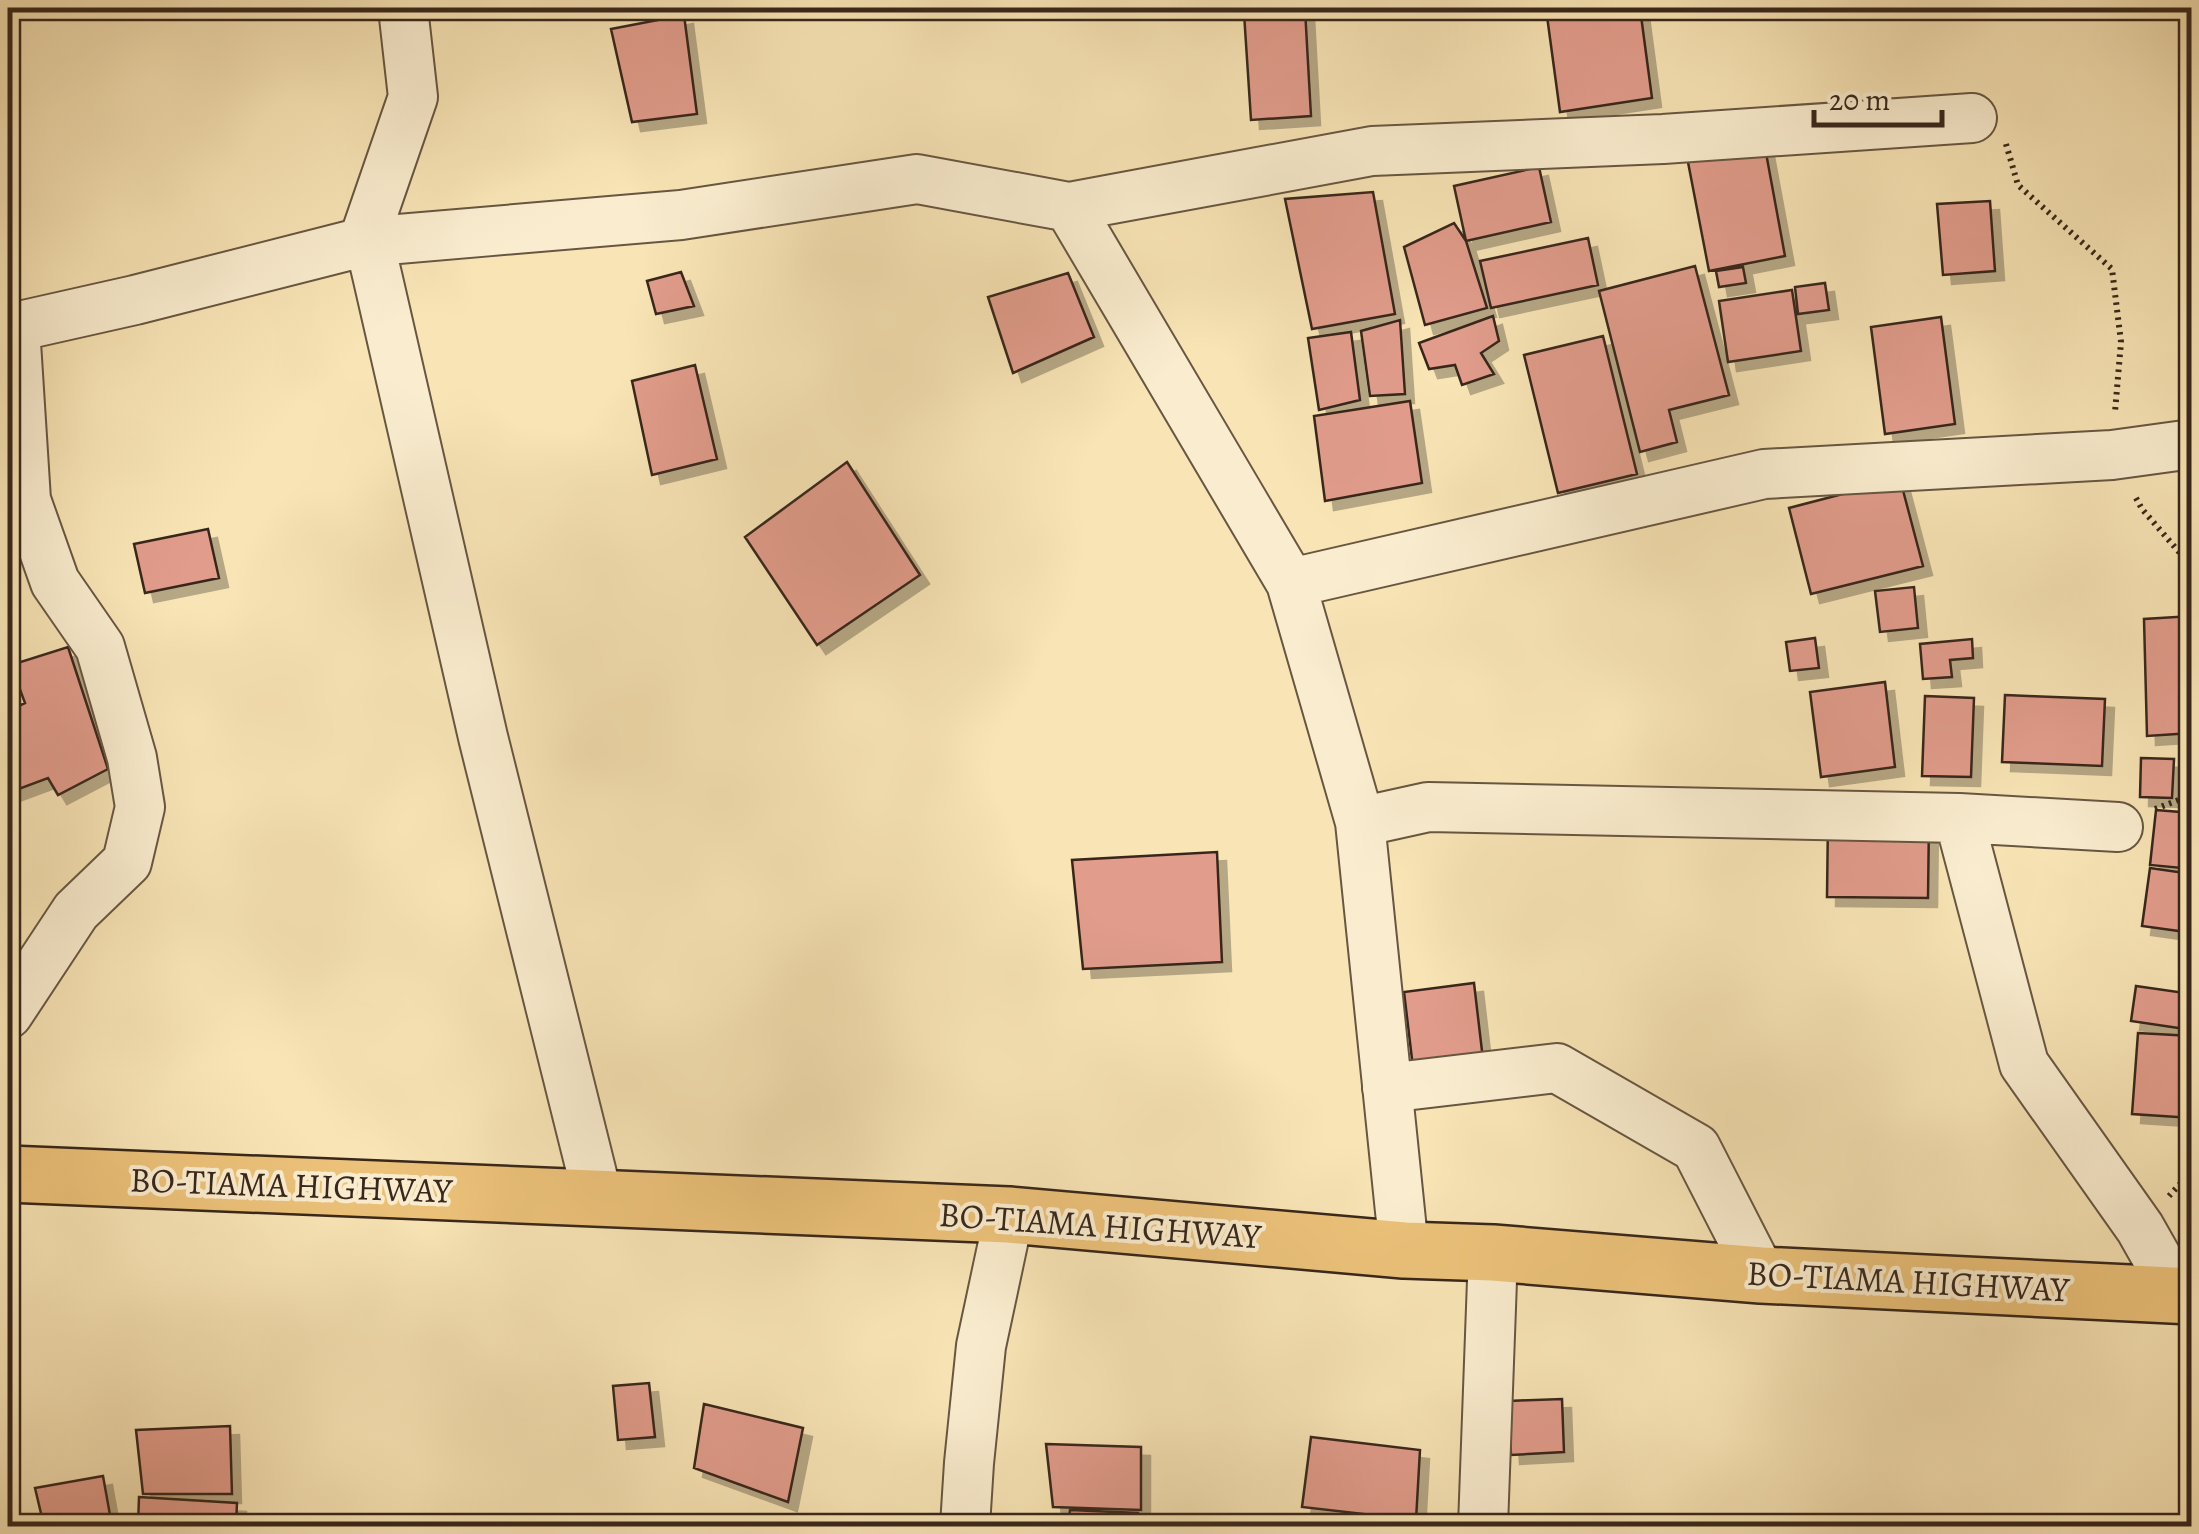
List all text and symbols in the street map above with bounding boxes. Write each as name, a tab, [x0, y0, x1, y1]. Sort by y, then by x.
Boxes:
scale bar	[1814, 65, 1942, 127]
text: 20 m	[1829, 80, 1890, 120]
street label: BO-TIAMA HIGHWAY	[129, 1155, 454, 1215]
street label: BO-TIAMA HIGHWAY	[937, 1190, 1264, 1260]
street label: BO-TIAMA HIGHWAY	[1746, 1249, 2071, 1313]

